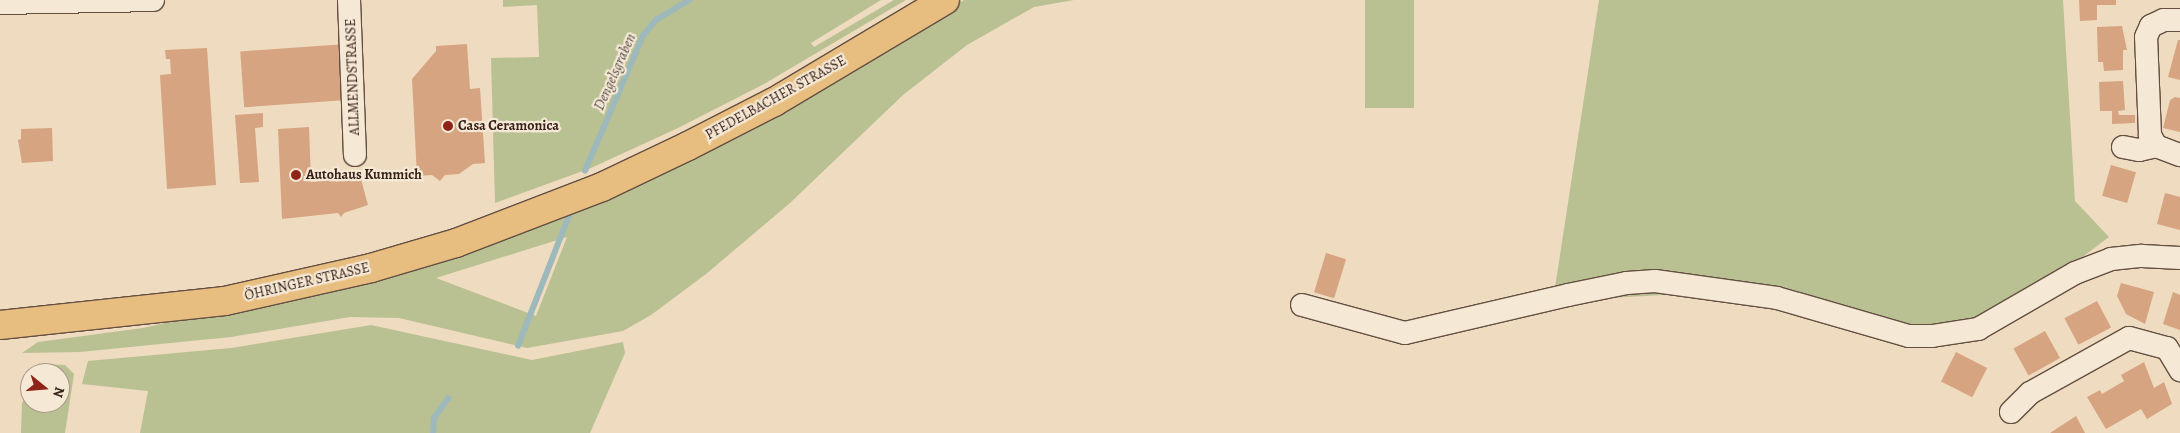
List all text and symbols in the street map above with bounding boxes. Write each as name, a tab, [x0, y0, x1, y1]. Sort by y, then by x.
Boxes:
street label: ALLMENDSTRASSE	[343, 18, 363, 136]
water label: Dengelsgraben	[590, 31, 640, 113]
street label: PFEDELBACHER STRASSE	[703, 52, 849, 144]
place label: Casa Ceramonica	[458, 118, 559, 134]
marker: Casa Ceramonica	[442, 120, 454, 132]
place label: Autohaus Kummich	[306, 167, 422, 183]
marker: Autohaus Kummich	[290, 169, 302, 181]
street label: ÖHRINGER STRASSE	[243, 259, 371, 305]
north arrow	[20, 363, 70, 413]
text: N	[48, 385, 69, 400]

